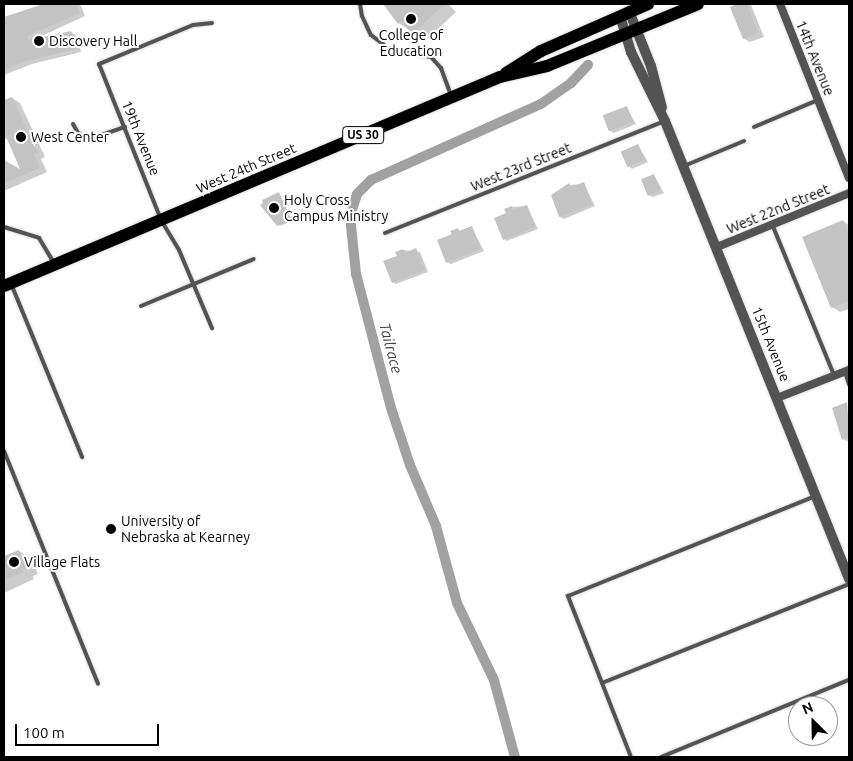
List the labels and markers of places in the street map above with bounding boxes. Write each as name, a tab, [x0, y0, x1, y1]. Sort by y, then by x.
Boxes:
marker: College of Education	[405, 13, 417, 25]
place label: College of Education	[379, 27, 443, 59]
place label: Discovery Hall	[49, 33, 137, 49]
marker: Discovery Hall	[33, 35, 45, 47]
place label: West Center	[31, 129, 109, 145]
marker: West Center	[15, 131, 27, 143]
place label: Holy Cross Campus Ministry	[284, 192, 388, 224]
marker: Holy Cross Campus Ministry	[268, 202, 280, 214]
place label: University of Nebraska at Kearney	[121, 513, 250, 546]
marker: University of Nebraska at Kearney	[105, 523, 117, 535]
place label: Village Flats	[24, 554, 100, 570]
marker: Village Flats	[8, 556, 20, 568]

